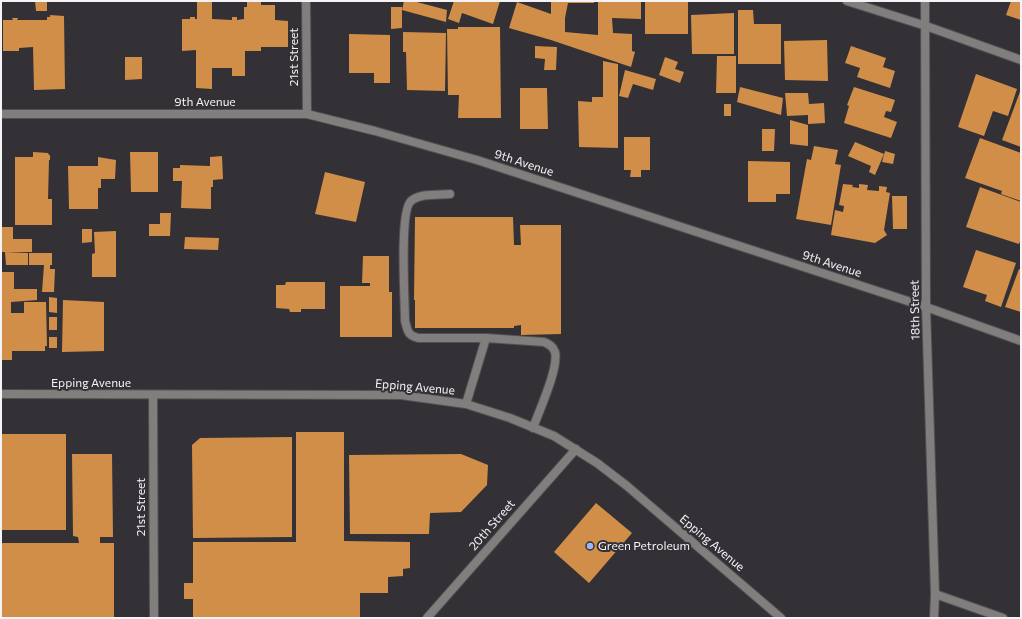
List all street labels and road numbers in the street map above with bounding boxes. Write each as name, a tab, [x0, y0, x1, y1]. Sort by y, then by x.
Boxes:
street label: 21st Street	[287, 28, 301, 86]
street label: 9th Avenue	[174, 95, 236, 109]
street label: 9th Avenue	[493, 147, 555, 179]
street label: 9th Avenue	[801, 248, 863, 280]
street label: 18th Street	[907, 280, 923, 340]
street label: Epping Avenue	[51, 376, 131, 390]
street label: Epping Avenue	[374, 376, 456, 398]
street label: 21st Street	[134, 478, 148, 536]
street label: 20th Street	[466, 497, 518, 553]
street label: Epping Avenue	[677, 512, 747, 574]

